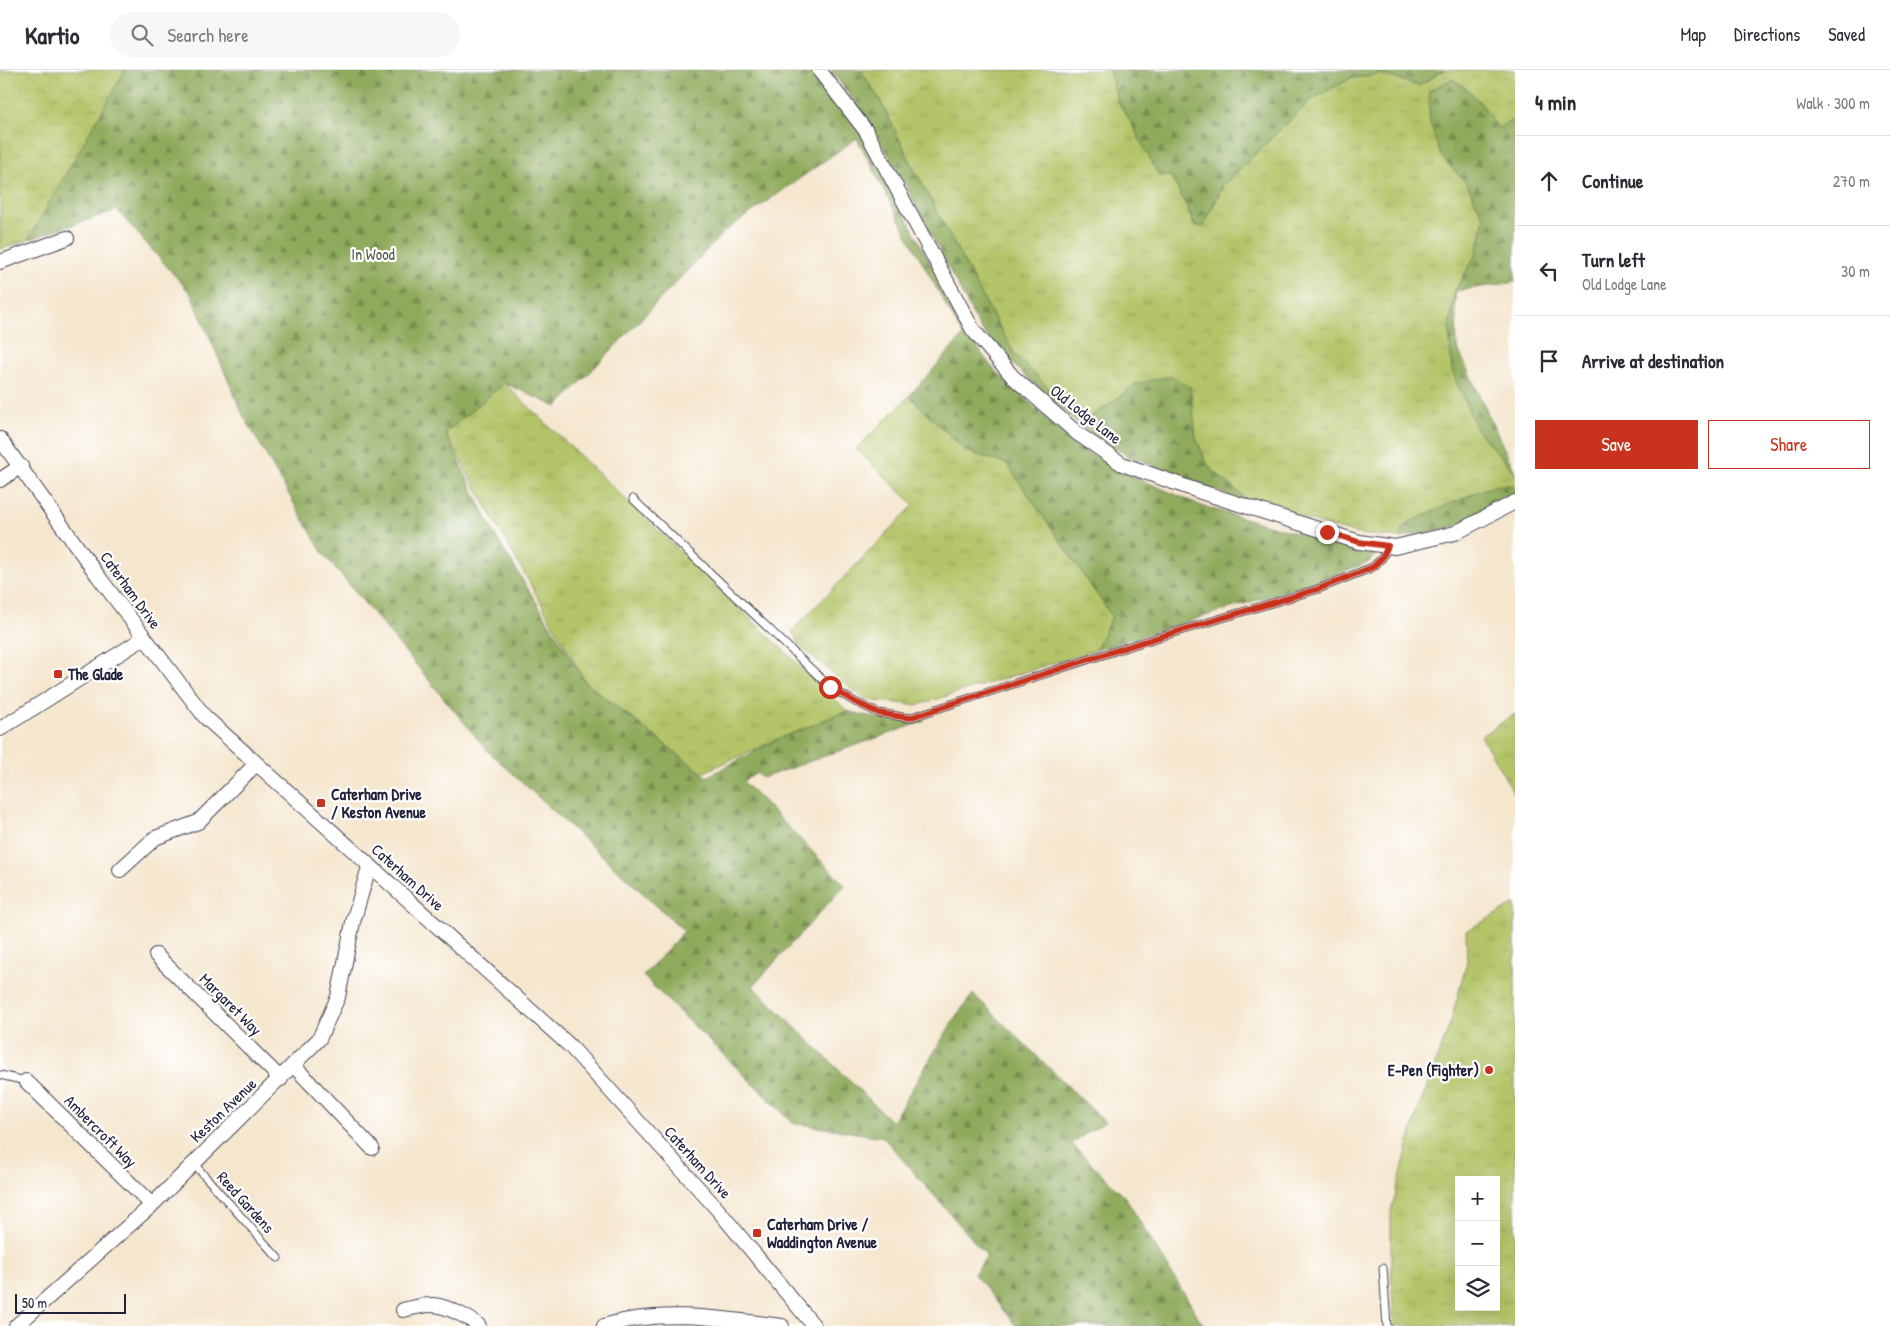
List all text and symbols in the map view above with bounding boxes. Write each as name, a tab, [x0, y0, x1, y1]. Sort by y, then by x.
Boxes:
search box	[110, 12, 460, 57]
text: Kartio	[25, 19, 80, 51]
icon: search	[128, 21, 156, 49]
text: Search here	[168, 22, 249, 48]
text: Map	[1681, 22, 1706, 47]
text: Directions	[1734, 22, 1800, 47]
text: Saved	[1828, 22, 1865, 47]
text: 4 min	[1535, 88, 1576, 117]
text: Walk · 300 m	[1796, 92, 1870, 114]
icon: ahead	[1535, 167, 1563, 195]
text: Continue	[1582, 168, 1643, 194]
text: 270 m	[1833, 170, 1870, 192]
park label: In Wood	[351, 243, 395, 265]
text: Turn left	[1582, 247, 1645, 273]
icon: left	[1535, 257, 1563, 285]
text: 30 m	[1841, 260, 1870, 282]
text: Old Lodge Lane	[1582, 273, 1667, 295]
icon: arrive	[1535, 347, 1563, 375]
text: Arrive at destination	[1582, 348, 1724, 374]
street label: Old Lodge Lane	[1046, 379, 1127, 449]
button: Save	[1535, 420, 1698, 469]
button: Share	[1708, 420, 1870, 469]
route end	[1316, 521, 1339, 544]
street label: Caterham Drive	[95, 547, 167, 634]
place label: The Glade	[67, 663, 124, 685]
marker: The Glade	[52, 668, 64, 680]
route start	[819, 676, 842, 699]
place label: Caterham Drive / Keston Avenue	[331, 783, 426, 823]
marker: Caterham Drive / Keston Avenue	[315, 797, 327, 809]
street label: Caterham Drive	[367, 838, 450, 916]
street label: Margaret Way	[195, 968, 267, 1040]
place label: E-Pen (Fighter)	[1388, 1059, 1479, 1082]
marker: E-Pen (Fighter)	[1483, 1064, 1495, 1076]
street label: Keston Avenue	[185, 1072, 261, 1147]
street label: Ambercroft Way	[60, 1090, 142, 1172]
street label: Caterham Drive	[659, 1121, 737, 1204]
street label: Reed Gardens	[212, 1166, 280, 1238]
map controls	[1455, 1176, 1500, 1311]
button: +	[1455, 1176, 1500, 1221]
place label: Caterham Drive / Waddington Avenue	[767, 1213, 878, 1254]
button: −	[1455, 1221, 1500, 1266]
marker: Caterham Drive / Waddington Avenue	[751, 1227, 763, 1239]
button: layers	[1455, 1266, 1500, 1311]
scale bar	[15, 1291, 126, 1314]
text: 50 m	[22, 1293, 47, 1312]

